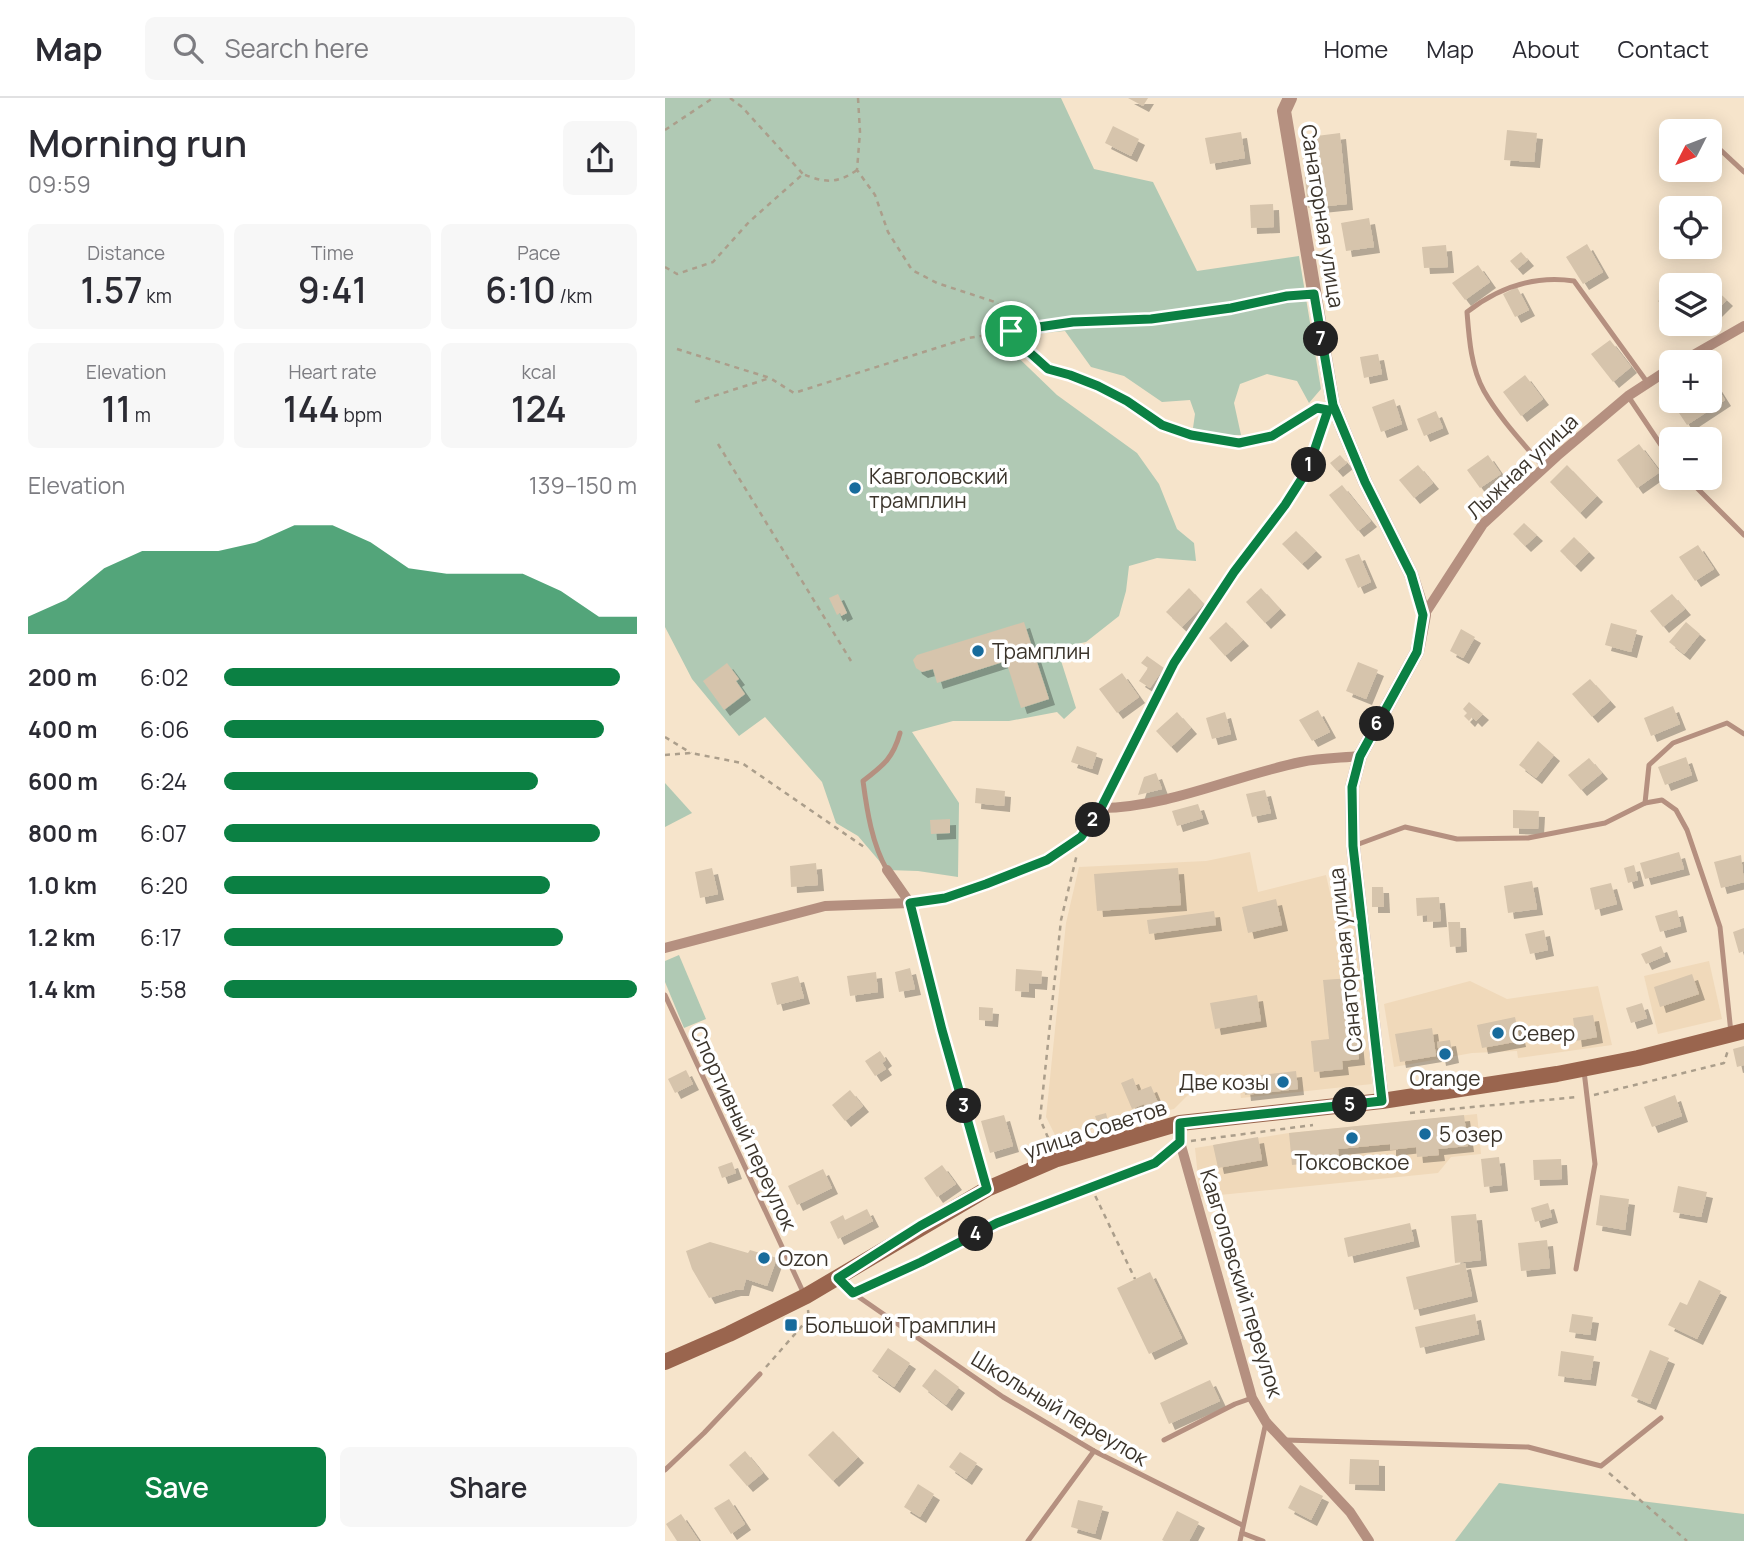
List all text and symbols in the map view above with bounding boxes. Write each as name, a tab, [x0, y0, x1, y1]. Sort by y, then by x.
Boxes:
search box	[145, 17, 635, 80]
text: Map	[35, 26, 103, 71]
icon: search	[169, 29, 207, 67]
text: Search here	[225, 30, 369, 66]
text: Home	[1323, 32, 1388, 65]
text: Map	[1426, 32, 1474, 65]
text: About	[1512, 32, 1580, 65]
text: Contact	[1618, 32, 1709, 65]
text: Morning run	[28, 116, 247, 168]
north arrow	[1659, 119, 1722, 182]
map controls	[1659, 119, 1722, 490]
button: share	[563, 121, 637, 195]
street label: Санаторная улица	[1295, 122, 1351, 310]
text: 09:59	[28, 168, 91, 200]
button: locate	[1659, 196, 1722, 259]
text: Distance	[87, 240, 165, 266]
text: Time	[311, 240, 354, 266]
text: Pace	[517, 240, 560, 266]
text: 1.57	[80, 266, 143, 314]
text: 9:41	[298, 266, 367, 314]
text: 6:10	[485, 266, 556, 314]
button: layers	[1659, 273, 1722, 336]
text: km	[143, 283, 172, 309]
text: /km	[556, 283, 592, 309]
pin	[981, 301, 1041, 361]
icon: arrive	[992, 312, 1030, 350]
pin: 7	[1303, 322, 1339, 356]
text: 7	[1315, 325, 1326, 351]
button: +	[1659, 350, 1722, 413]
text: Elevation	[86, 359, 166, 385]
text: Heart rate	[288, 359, 377, 385]
text: kcal	[521, 359, 556, 385]
text: 11	[101, 385, 131, 433]
text: 144	[283, 385, 340, 433]
text: 124	[511, 385, 567, 433]
text: m	[131, 402, 151, 428]
text: bpm	[340, 402, 382, 428]
street label: Лыжная улица	[1460, 407, 1584, 525]
button: −	[1659, 427, 1722, 490]
pin: 1	[1291, 448, 1327, 482]
text: 1	[1304, 451, 1313, 477]
place label: Кавголовский трамплин	[869, 462, 1008, 514]
text: Elevation	[28, 469, 125, 501]
text: 139–150 m	[529, 469, 637, 501]
marker: Кавголовский трамплин	[847, 480, 863, 496]
place label: Трамплин	[992, 637, 1091, 665]
marker: Трамплин	[970, 643, 986, 659]
text: 200 m	[28, 661, 97, 693]
text: 6:02	[140, 661, 188, 693]
pin: 6	[1359, 706, 1395, 742]
text: 6	[1371, 710, 1382, 736]
text: 400 m	[28, 713, 98, 745]
text: 6:06	[140, 713, 189, 745]
text: 600 m	[28, 765, 98, 797]
text: 6:24	[140, 765, 187, 797]
pin: 2	[1075, 802, 1111, 838]
text: 2	[1087, 806, 1098, 832]
text: 800 m	[28, 817, 98, 849]
text: 6:07	[140, 817, 187, 849]
street label: Санаторная улица	[1321, 866, 1369, 1054]
text: 1.0 km	[28, 869, 97, 901]
text: 6:20	[140, 869, 188, 901]
text: 1.2 km	[28, 921, 95, 953]
text: 6:17	[140, 921, 182, 953]
text: 1.4 km	[28, 973, 96, 1005]
text: 5:58	[140, 973, 187, 1005]
place label: Север	[1512, 1019, 1575, 1047]
street label: Спортивный переулок	[684, 1021, 804, 1235]
marker: Север	[1490, 1025, 1506, 1041]
marker: Orange	[1437, 1046, 1453, 1062]
place label: Orange	[1409, 1064, 1481, 1092]
place label: Две козы	[1179, 1068, 1269, 1096]
marker: Две козы	[1275, 1074, 1291, 1090]
pin: 3	[947, 1088, 981, 1124]
pin: 5	[1333, 1088, 1367, 1122]
text: 5	[1344, 1091, 1355, 1117]
text: 3	[958, 1092, 969, 1118]
street label: улица Советов	[1020, 1093, 1170, 1165]
place label: 5 озер	[1439, 1120, 1503, 1148]
marker: 5 озер	[1417, 1126, 1433, 1142]
marker: Токсовское	[1344, 1130, 1360, 1146]
place label: Токсовское	[1295, 1148, 1409, 1176]
street label: Кавголовский переулок	[1194, 1165, 1290, 1401]
pin: 4	[959, 1216, 993, 1252]
text: 4	[970, 1220, 981, 1246]
place label: Ozon	[778, 1244, 828, 1272]
marker: Ozon	[756, 1250, 772, 1266]
place label: Большой Трамплин	[805, 1311, 996, 1339]
marker: Большой Трамплин	[783, 1317, 799, 1333]
street label: Школьный переулок	[966, 1344, 1154, 1472]
button: Save	[28, 1447, 326, 1527]
button: Share	[340, 1447, 637, 1527]

